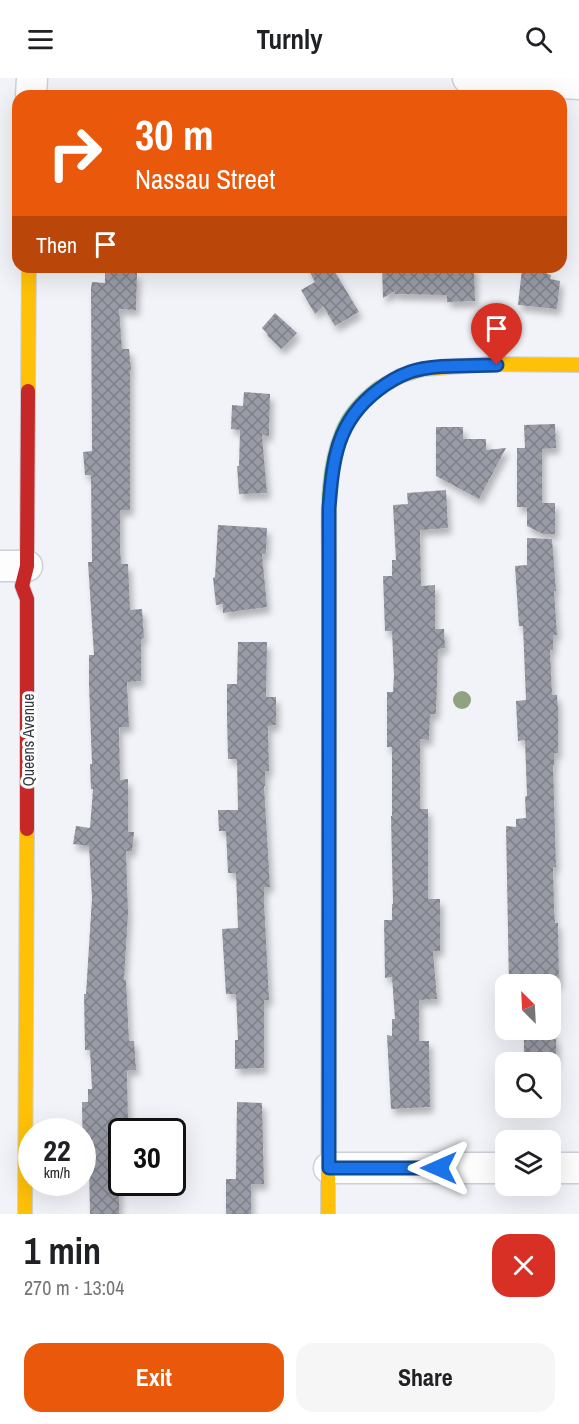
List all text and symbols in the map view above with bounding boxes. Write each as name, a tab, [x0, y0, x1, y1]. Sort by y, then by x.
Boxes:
text: Turnly	[256, 21, 323, 57]
icon: menu	[24, 23, 57, 56]
icon: search	[522, 23, 555, 56]
text: 30 m	[135, 107, 214, 163]
icon: right	[36, 114, 114, 192]
text: Nassau Street	[135, 161, 275, 197]
icon: arrive	[89, 228, 122, 261]
text: Then	[36, 230, 77, 260]
pin	[471, 303, 522, 365]
icon: arrive	[480, 312, 513, 345]
street label: Queens Avenue	[17, 693, 39, 787]
north arrow	[495, 974, 561, 1040]
map controls	[495, 974, 561, 1196]
button: search	[495, 1052, 561, 1118]
speed limit sign: 30	[108, 1118, 186, 1196]
text: 22	[43, 1130, 71, 1170]
button: layers	[495, 1130, 561, 1196]
position arrow	[407, 1136, 471, 1200]
text: km/h	[44, 1162, 70, 1183]
text: 1 min	[24, 1227, 101, 1275]
button: close	[492, 1234, 555, 1297]
text: 270 m · 13:04	[24, 1274, 124, 1301]
button: Exit	[24, 1343, 284, 1412]
button: Share	[296, 1343, 555, 1412]

